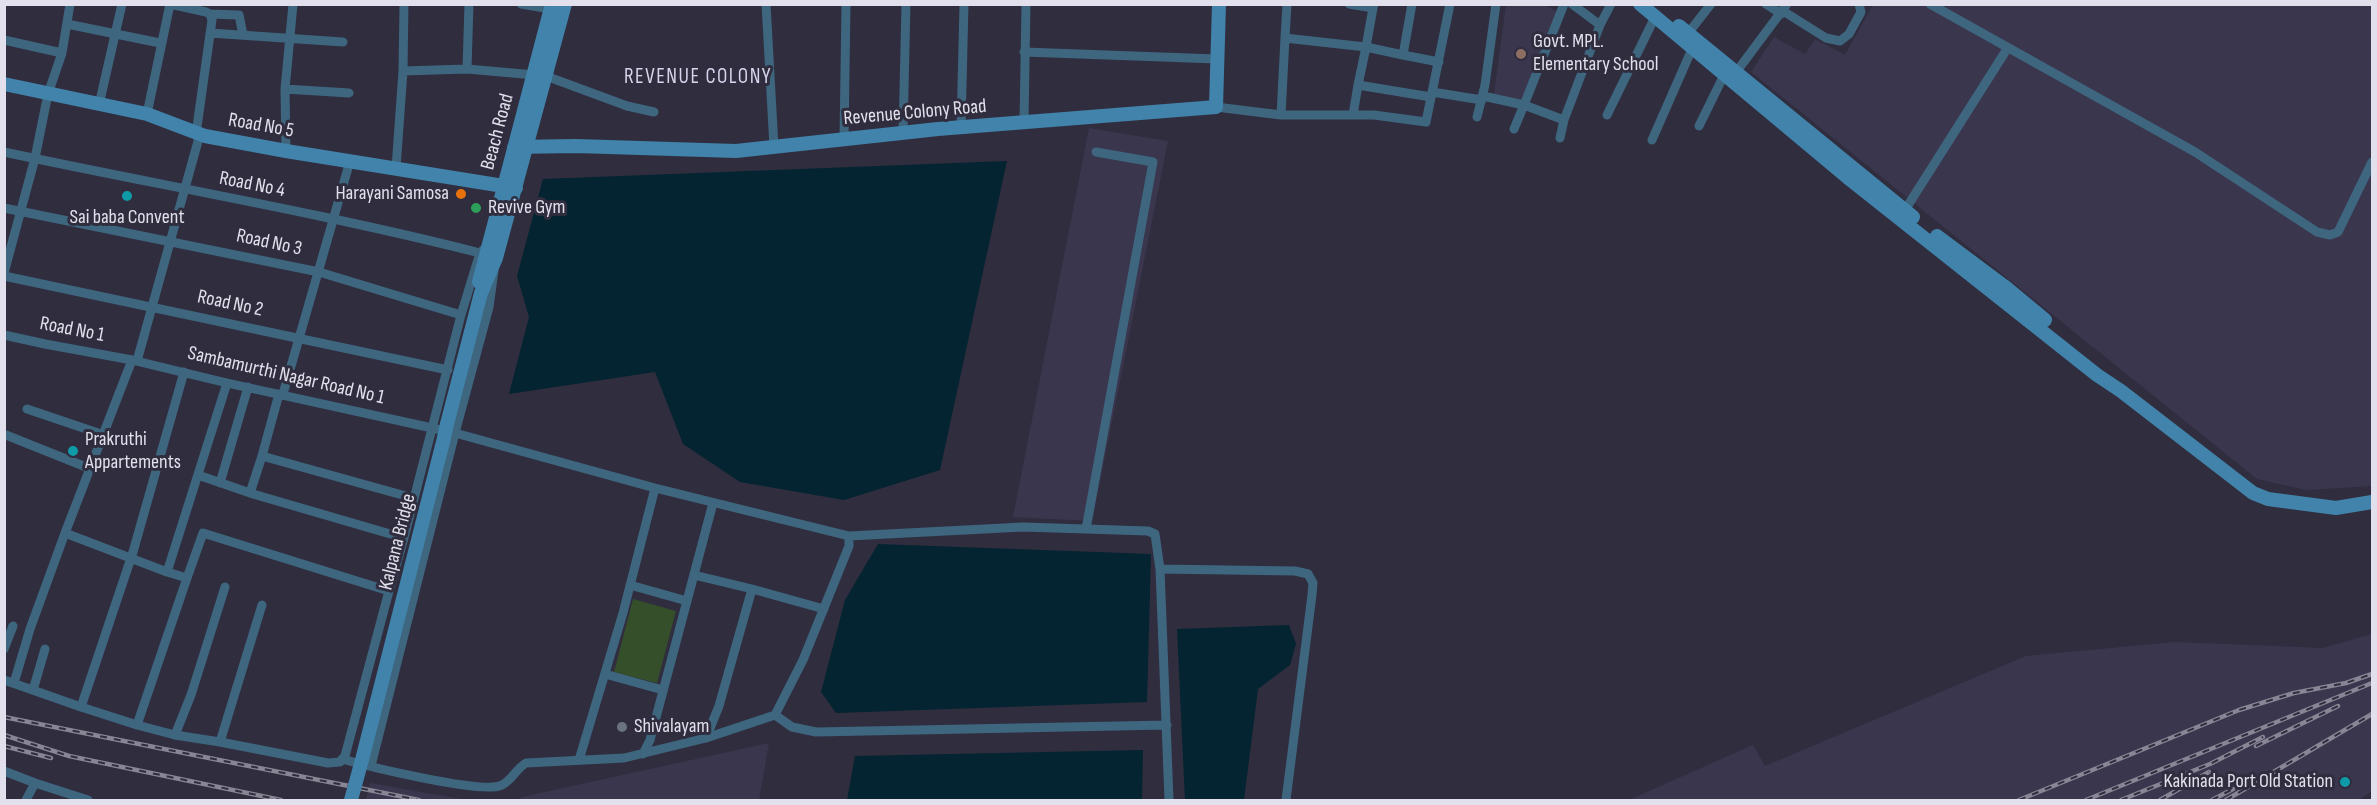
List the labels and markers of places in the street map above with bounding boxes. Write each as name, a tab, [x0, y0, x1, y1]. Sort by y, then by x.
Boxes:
place label: Govt. MPL. Elementary School	[1533, 30, 1659, 77]
marker: Govt. MPL. Elementary School	[1514, 47, 1528, 61]
place label: Harayani Samosa	[335, 182, 449, 206]
marker: Harayani Samosa	[454, 187, 468, 201]
marker: Sai baba Convent	[120, 189, 134, 203]
place label: Revive Gym	[488, 196, 565, 220]
marker: Revive Gym	[469, 201, 483, 215]
place label: Sai baba Convent	[69, 206, 185, 230]
place label: Prakruthi Appartements	[85, 428, 181, 475]
marker: Prakruthi Appartements	[66, 444, 80, 458]
place label: Shivalayam	[634, 715, 709, 739]
marker: Shivalayam	[615, 720, 629, 734]
place label: Kakinada Port Old Station	[2163, 770, 2333, 794]
marker: Kakinada Port Old Station	[2338, 775, 2352, 789]

